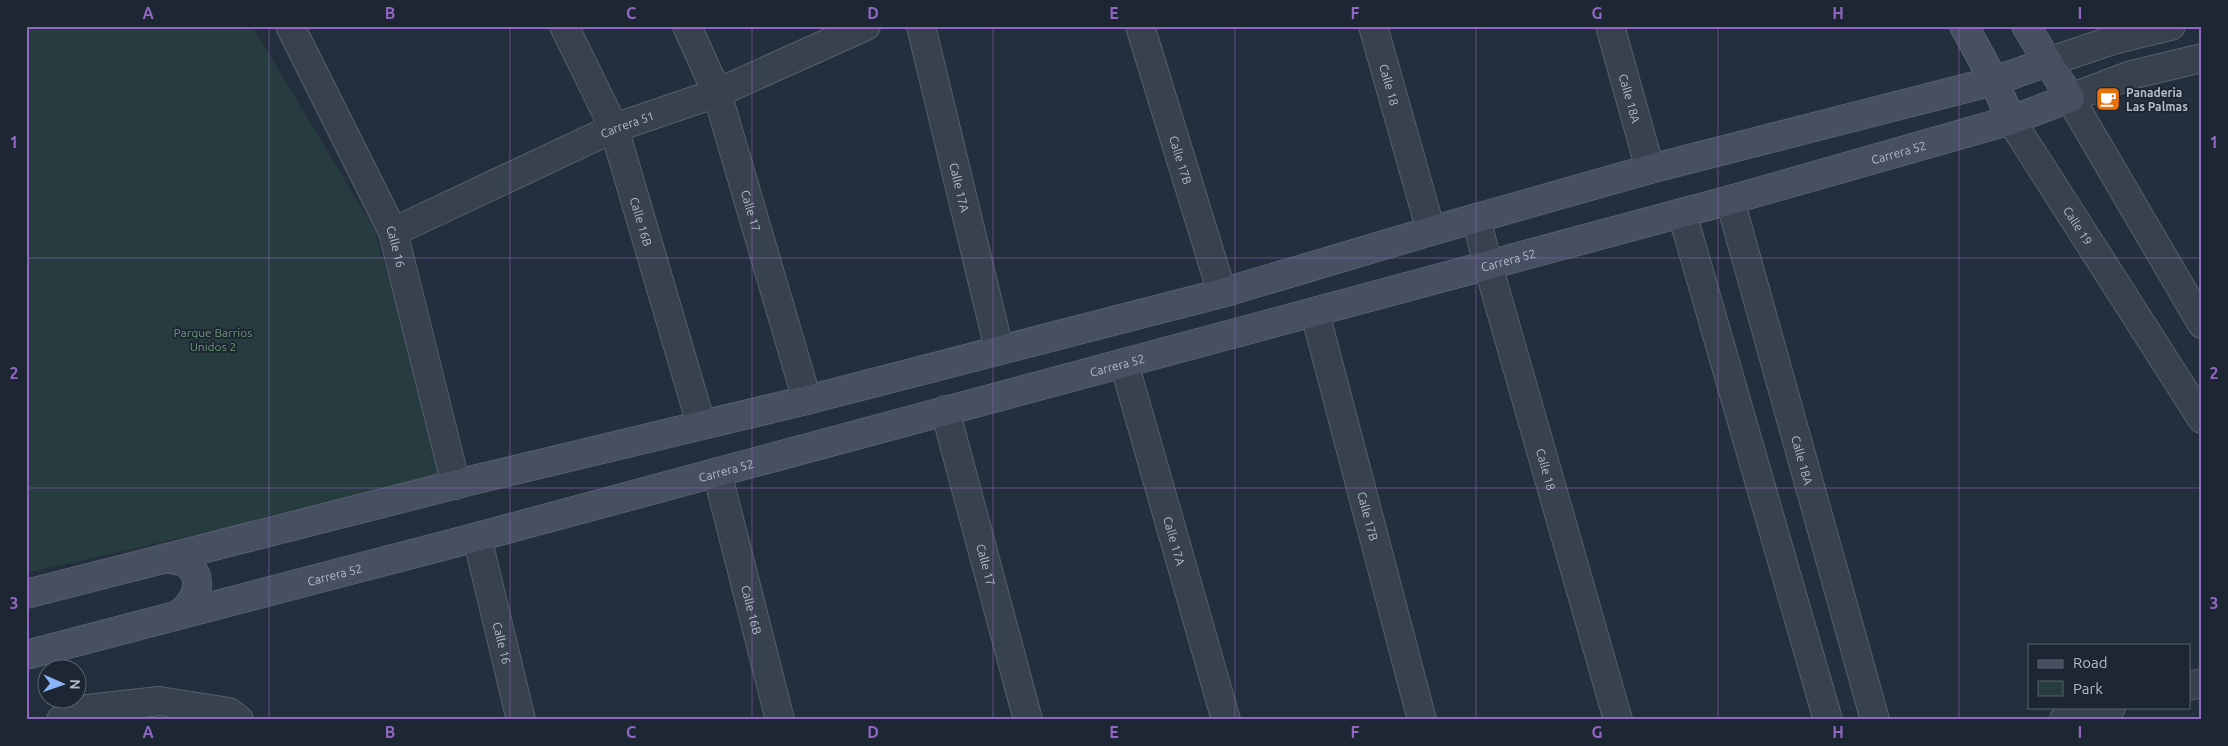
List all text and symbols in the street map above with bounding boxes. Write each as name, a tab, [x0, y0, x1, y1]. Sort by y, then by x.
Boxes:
text: A	[142, 4, 154, 22]
text: B	[385, 4, 395, 22]
text: C	[626, 4, 636, 22]
text: D	[867, 4, 879, 22]
text: E	[1109, 4, 1119, 22]
text: F	[1351, 4, 1360, 22]
text: G	[1591, 4, 1603, 22]
text: H	[1832, 4, 1844, 22]
text: I	[2078, 4, 2082, 22]
street label: Calle 18	[1378, 62, 1402, 107]
street label: Calle 18A	[1617, 72, 1643, 125]
cafe icon: Panaderia Las Palmas	[2095, 86, 2121, 112]
place label: Panaderia Las Palmas	[2126, 86, 2188, 113]
street label: Carrera 51	[598, 108, 656, 140]
text: 1	[9, 133, 19, 151]
text: 1	[2209, 133, 2219, 151]
street label: Calle 17B	[1167, 134, 1195, 186]
street label: Carrera 52	[1870, 138, 1927, 166]
street label: Calle 17A	[948, 161, 972, 214]
street label: Calle 17	[739, 188, 764, 233]
street label: Calle 16B	[628, 195, 655, 247]
street label: Calle 19	[2061, 204, 2095, 247]
street label: Calle 16	[384, 223, 408, 269]
street label: Carrera 52	[1479, 246, 1537, 273]
park label: Parque Barrios Unidos 2	[173, 326, 253, 353]
street label: Carrera 52	[1088, 351, 1146, 378]
text: 2	[9, 364, 19, 382]
text: 2	[2209, 364, 2219, 382]
street label: Calle 18A	[1789, 434, 1816, 486]
street label: Calle 18	[1534, 447, 1559, 492]
street label: Carrera 52	[697, 456, 755, 484]
street label: Calle 17B	[1356, 490, 1381, 542]
street label: Calle 17A	[1162, 515, 1188, 567]
street label: Calle 17	[975, 542, 998, 587]
street label: Carrera 52	[306, 561, 363, 588]
street label: Calle 16B	[739, 584, 764, 636]
text: 3	[9, 594, 19, 612]
text: 3	[2209, 594, 2219, 612]
street label: Calle 16	[491, 621, 514, 666]
legend	[2028, 644, 2190, 708]
text: Road	[2073, 654, 2108, 671]
north arrow	[38, 658, 88, 708]
text: N	[67, 679, 83, 690]
text: Park	[2073, 680, 2103, 697]
text: A	[142, 723, 154, 741]
text: B	[385, 723, 395, 741]
text: C	[626, 723, 636, 741]
text: D	[867, 723, 879, 741]
text: E	[1109, 723, 1119, 741]
text: F	[1351, 723, 1360, 741]
text: G	[1591, 723, 1603, 741]
text: H	[1832, 723, 1844, 741]
text: I	[2078, 723, 2082, 741]

